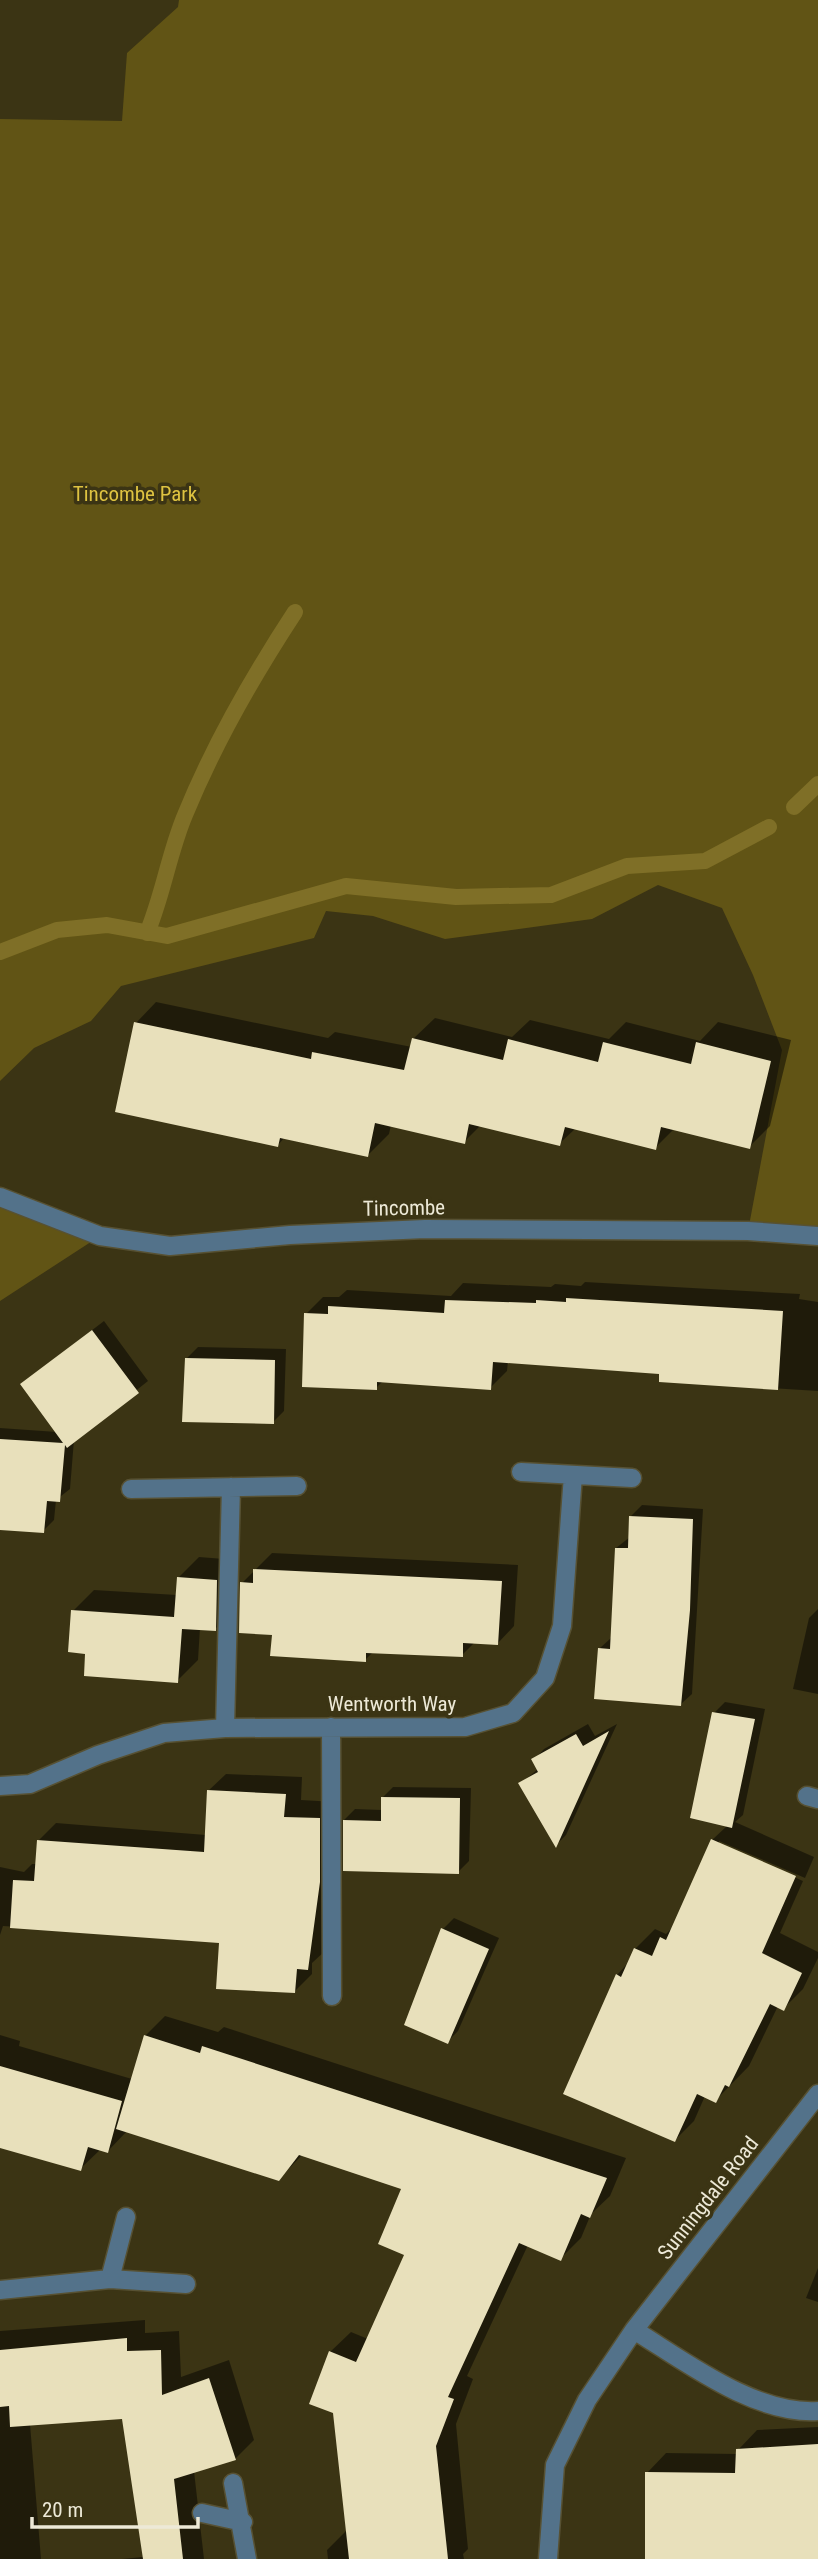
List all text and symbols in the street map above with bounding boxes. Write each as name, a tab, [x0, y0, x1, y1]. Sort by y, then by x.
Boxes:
park label: Tincombe Park	[73, 482, 198, 506]
street label: Tincombe	[363, 1195, 445, 1221]
street label: Wentworth Way	[328, 1692, 456, 1716]
street label: Sunningdale Road	[653, 2132, 763, 2264]
scale bar	[32, 2486, 198, 2530]
text: 20 m	[42, 2498, 83, 2522]

